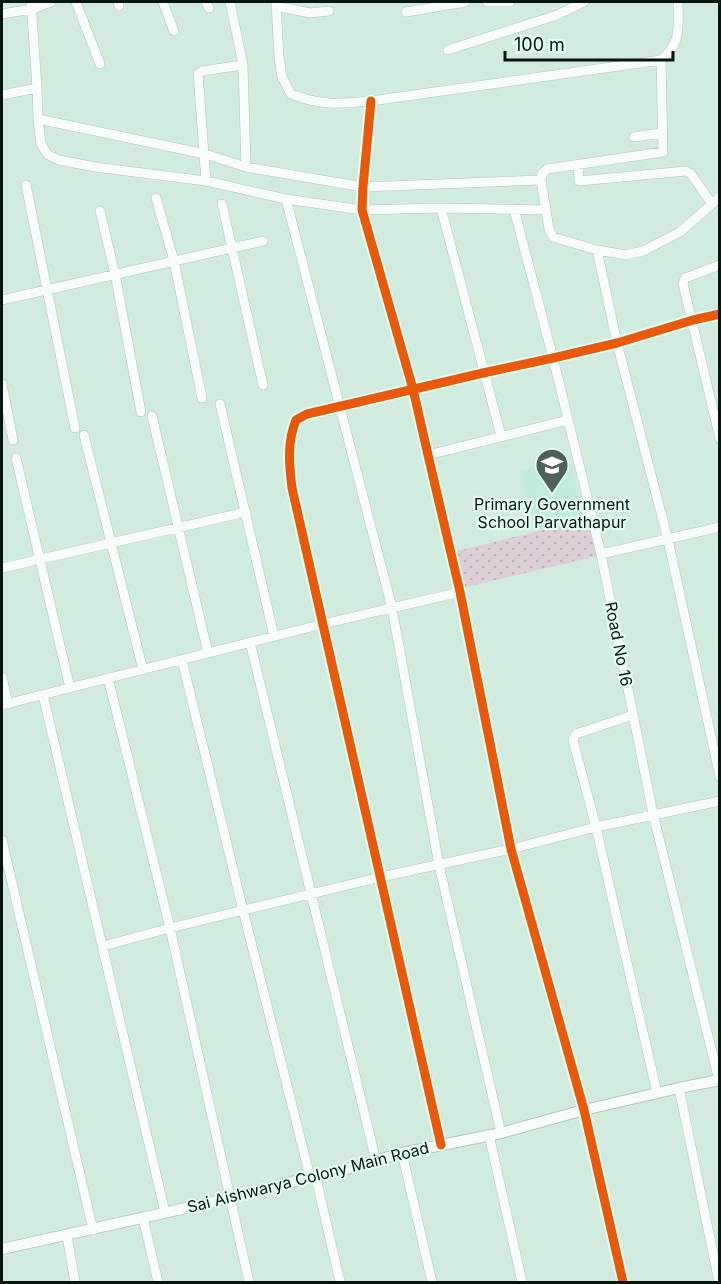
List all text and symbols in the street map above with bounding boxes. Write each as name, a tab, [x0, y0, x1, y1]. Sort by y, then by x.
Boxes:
scale bar	[505, 24, 673, 62]
text: 100 m	[514, 34, 565, 55]
school or university icon: Primary Government School Parvathapur	[534, 447, 570, 494]
place label: Primary Government School Parvathapur	[474, 494, 630, 532]
street label: Road No 16	[601, 600, 637, 688]
street label: Sai Aishwarya Colony Main Road	[185, 1137, 431, 1217]

